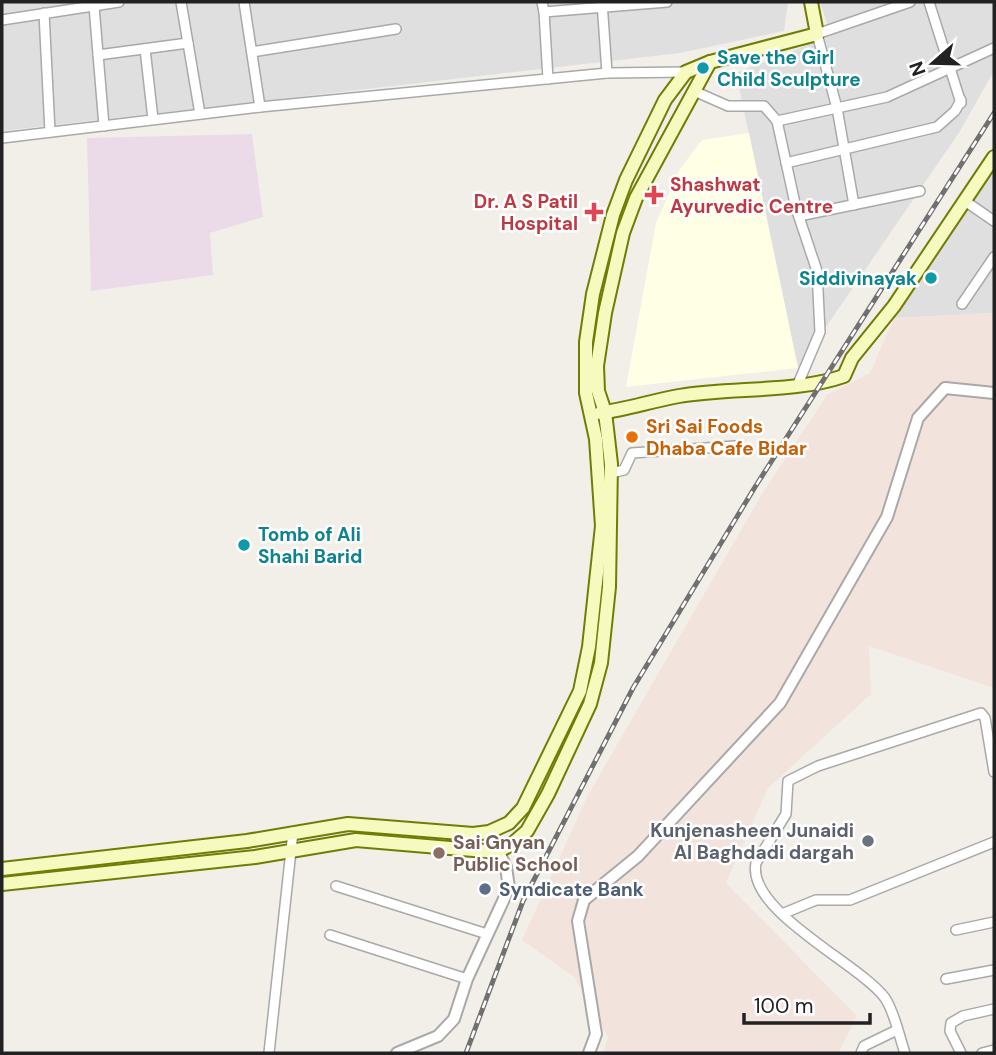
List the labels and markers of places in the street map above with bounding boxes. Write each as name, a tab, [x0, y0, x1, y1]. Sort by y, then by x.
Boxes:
place label: Save the Girl Child Sculpture	[717, 45, 861, 92]
marker: Save the Girl Child Sculpture	[695, 60, 711, 76]
place label: Shashwat Ayurvedic Centre	[670, 172, 833, 219]
marker: Shashwat Ayurvedic Centre	[644, 185, 664, 205]
place label: Dr. A S Patil Hospital	[474, 189, 578, 236]
marker: Dr. A S Patil Hospital	[584, 202, 604, 222]
place label: Siddivinayak	[799, 266, 917, 291]
marker: Siddivinayak	[923, 270, 939, 286]
place label: Sri Sai Foods Dhaba Cafe Bidar	[646, 414, 807, 461]
marker: Sri Sai Foods Dhaba Cafe Bidar	[624, 429, 640, 445]
place label: Tomb of Ali Shahi Barid	[258, 522, 362, 569]
marker: Tomb of Ali Shahi Barid	[236, 537, 252, 553]
place label: Kunjenasheen Junaidi Al Baghdadi dargah	[650, 818, 854, 865]
place label: Sai Gnyan Public School	[453, 830, 578, 877]
marker: Kunjenasheen Junaidi Al Baghdadi dargah	[860, 833, 876, 849]
marker: Sai Gnyan Public School	[431, 845, 447, 861]
place label: Syndicate Bank	[499, 877, 644, 902]
marker: Syndicate Bank	[477, 881, 493, 897]

